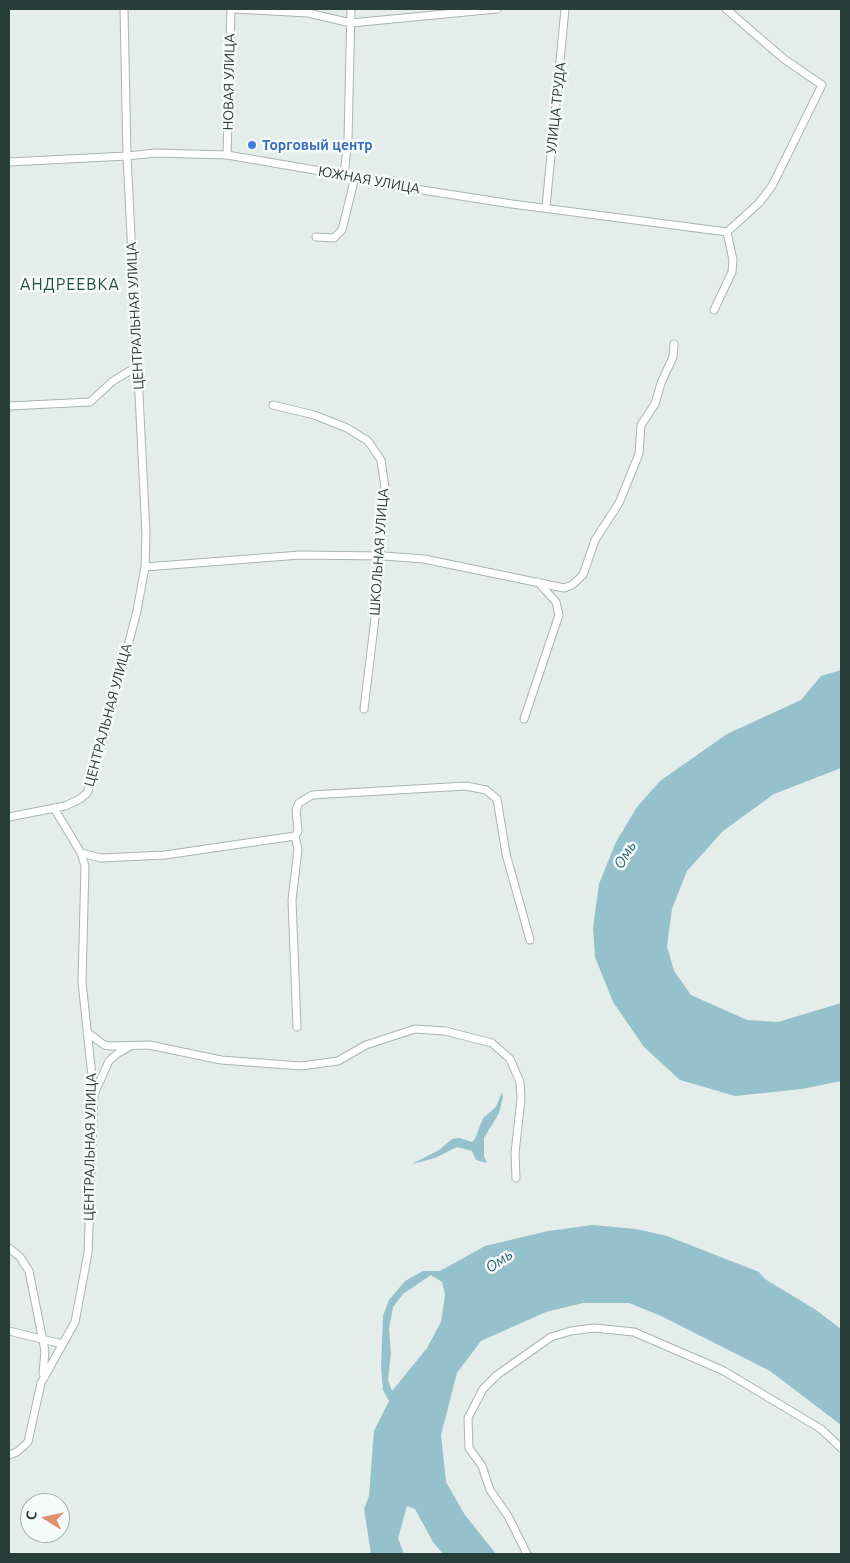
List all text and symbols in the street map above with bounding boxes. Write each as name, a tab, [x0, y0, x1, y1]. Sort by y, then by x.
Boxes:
street label: НОВАЯ УЛИЦА	[220, 33, 238, 131]
street label: УЛИЦА ТРУДА	[543, 61, 569, 155]
place label: Торговый центр	[262, 137, 373, 153]
marker: Торговый центр	[246, 139, 258, 151]
street label: ЮЖНАЯ УЛИЦА	[317, 163, 421, 197]
street label: ЦЕНТРАЛЬНАЯ УЛИЦА	[123, 242, 147, 390]
district label: АНДРЕЕВКА	[19, 275, 121, 295]
street label: ШКОЛЬНАЯ УЛИЦА	[366, 488, 392, 616]
street label: ЦЕНТРАЛЬНАЯ УЛИЦА	[81, 641, 135, 789]
water label: Омь	[610, 838, 640, 872]
street label: ЦЕНТРАЛЬНАЯ УЛИЦА	[80, 1073, 100, 1221]
water label: Омь	[482, 1245, 516, 1277]
north arrow	[20, 1493, 70, 1543]
text: С	[23, 1510, 40, 1521]

